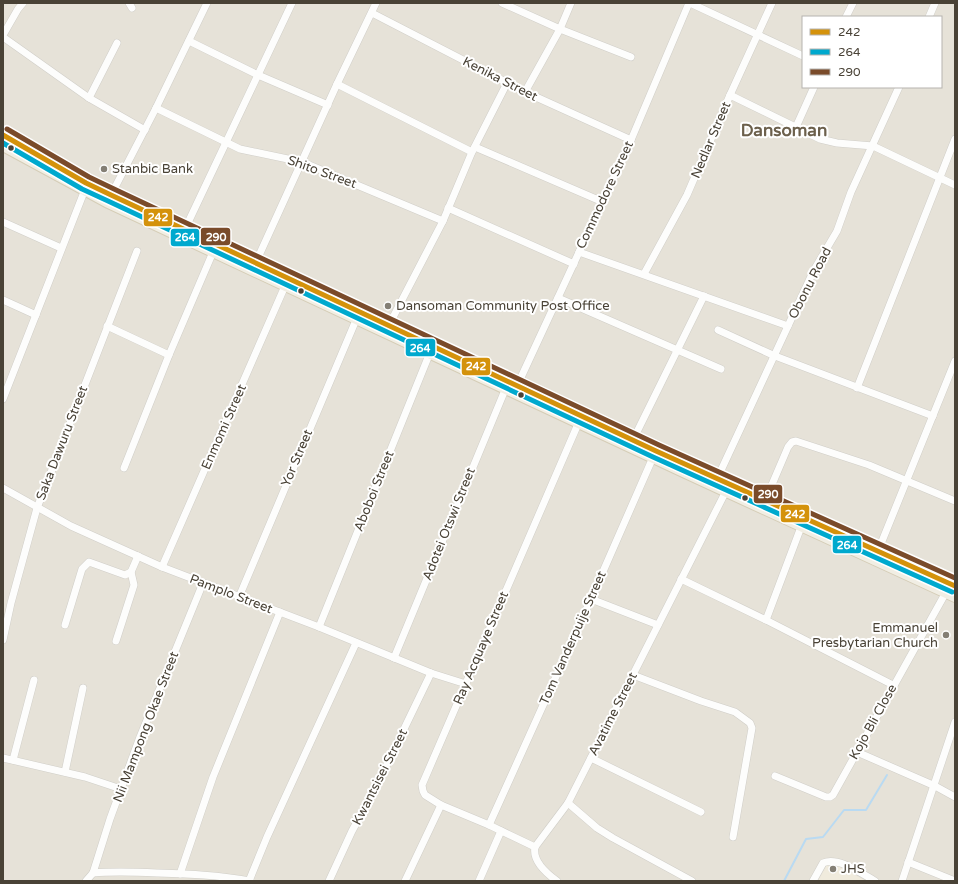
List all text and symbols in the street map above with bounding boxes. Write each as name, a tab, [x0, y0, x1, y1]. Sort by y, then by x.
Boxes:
legend	[802, 16, 942, 88]
text: 242	[838, 25, 861, 39]
text: 264	[838, 45, 861, 59]
street label: Kenika Street	[460, 53, 540, 105]
text: 290	[838, 65, 861, 79]
street label: Nedlar Street	[688, 99, 734, 181]
district label: Dansoman	[741, 120, 827, 141]
street label: Commodore Street	[573, 138, 637, 252]
unlabelled marker	[6, 143, 16, 153]
street label: Shito Street	[285, 152, 359, 192]
place label: Stanbic Bank	[112, 161, 193, 177]
marker: Stanbic Bank	[99, 164, 109, 174]
line badge: 242	[143, 208, 173, 227]
text: 242	[148, 211, 168, 224]
line badge: 290	[200, 227, 231, 246]
line badge: 264	[170, 228, 200, 247]
text: 264	[175, 231, 195, 244]
text: 290	[206, 231, 226, 244]
street label: Obonu Road	[785, 244, 835, 322]
unlabelled marker	[296, 286, 306, 296]
place label: Dansoman Community Post Office	[396, 298, 610, 314]
marker: Dansoman Community Post Office	[383, 301, 393, 311]
line badge: 264	[405, 338, 436, 357]
text: 264	[410, 342, 430, 355]
line badge: 242	[461, 357, 491, 376]
text: 242	[466, 360, 486, 373]
street label: Enmomi Street	[198, 382, 250, 472]
street label: Saka Dawuru Street	[33, 383, 91, 503]
unlabelled marker	[516, 390, 526, 400]
street label: Yor Street	[278, 427, 316, 489]
street label: Aboboi Street	[351, 448, 397, 534]
street label: Adotei Otswi Street	[419, 465, 479, 583]
line badge: 290	[753, 484, 783, 504]
text: 290	[758, 488, 778, 501]
unlabelled marker	[740, 493, 750, 503]
line badge: 242	[780, 504, 810, 523]
text: 242	[785, 508, 805, 521]
line badge: 264	[832, 535, 862, 554]
text: 264	[837, 539, 857, 552]
street label: Tom Vanderpuije Street	[536, 569, 610, 707]
street label: Pamplo Street	[187, 571, 275, 617]
street label: Ray Acquaye Street	[450, 589, 512, 707]
place label: Emmanuel Presbytarian Church	[812, 620, 938, 651]
marker: Emmanuel Presbytarian Church	[941, 630, 951, 640]
street label: Nii Mampong Okae Street	[110, 649, 182, 805]
street label: Avatime Street	[585, 670, 641, 758]
street label: Kojo Bli Close	[846, 681, 900, 763]
street label: Kwantsisei Street	[349, 726, 411, 828]
place label: JHS	[841, 861, 865, 877]
marker: JHS	[828, 864, 838, 874]

